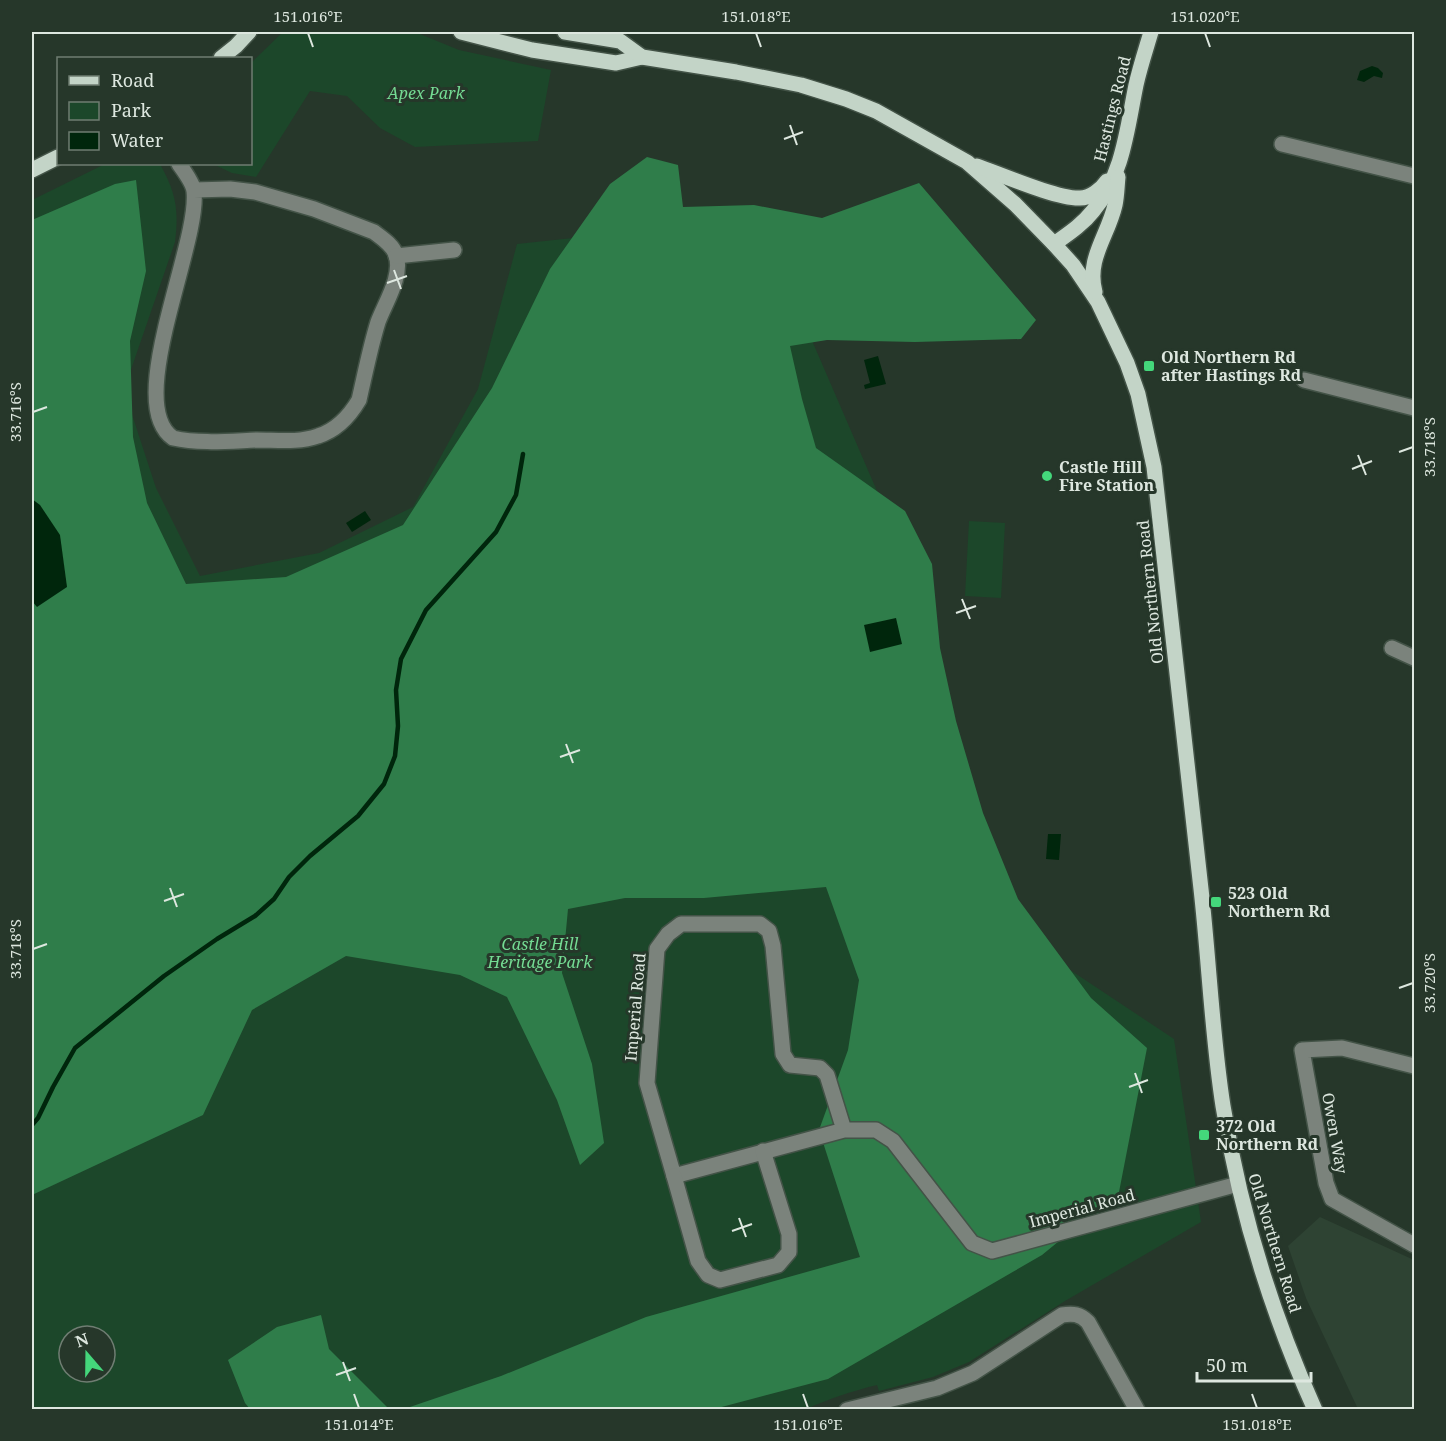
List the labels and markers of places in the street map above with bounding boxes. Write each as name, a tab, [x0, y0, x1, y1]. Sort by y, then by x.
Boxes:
place label: Old Northern Rd after Hastings Rd	[1161, 346, 1302, 386]
marker: Old Northern Rd after Hastings Rd	[1142, 359, 1156, 373]
place label: Castle Hill Fire Station	[1059, 456, 1155, 496]
marker: Castle Hill Fire Station	[1040, 469, 1054, 483]
place label: 523 Old Northern Rd	[1228, 882, 1331, 922]
marker: 523 Old Northern Rd	[1209, 895, 1223, 909]
place label: 372 Old Northern Rd	[1216, 1115, 1319, 1155]
marker: 372 Old Northern Rd	[1197, 1128, 1211, 1142]

